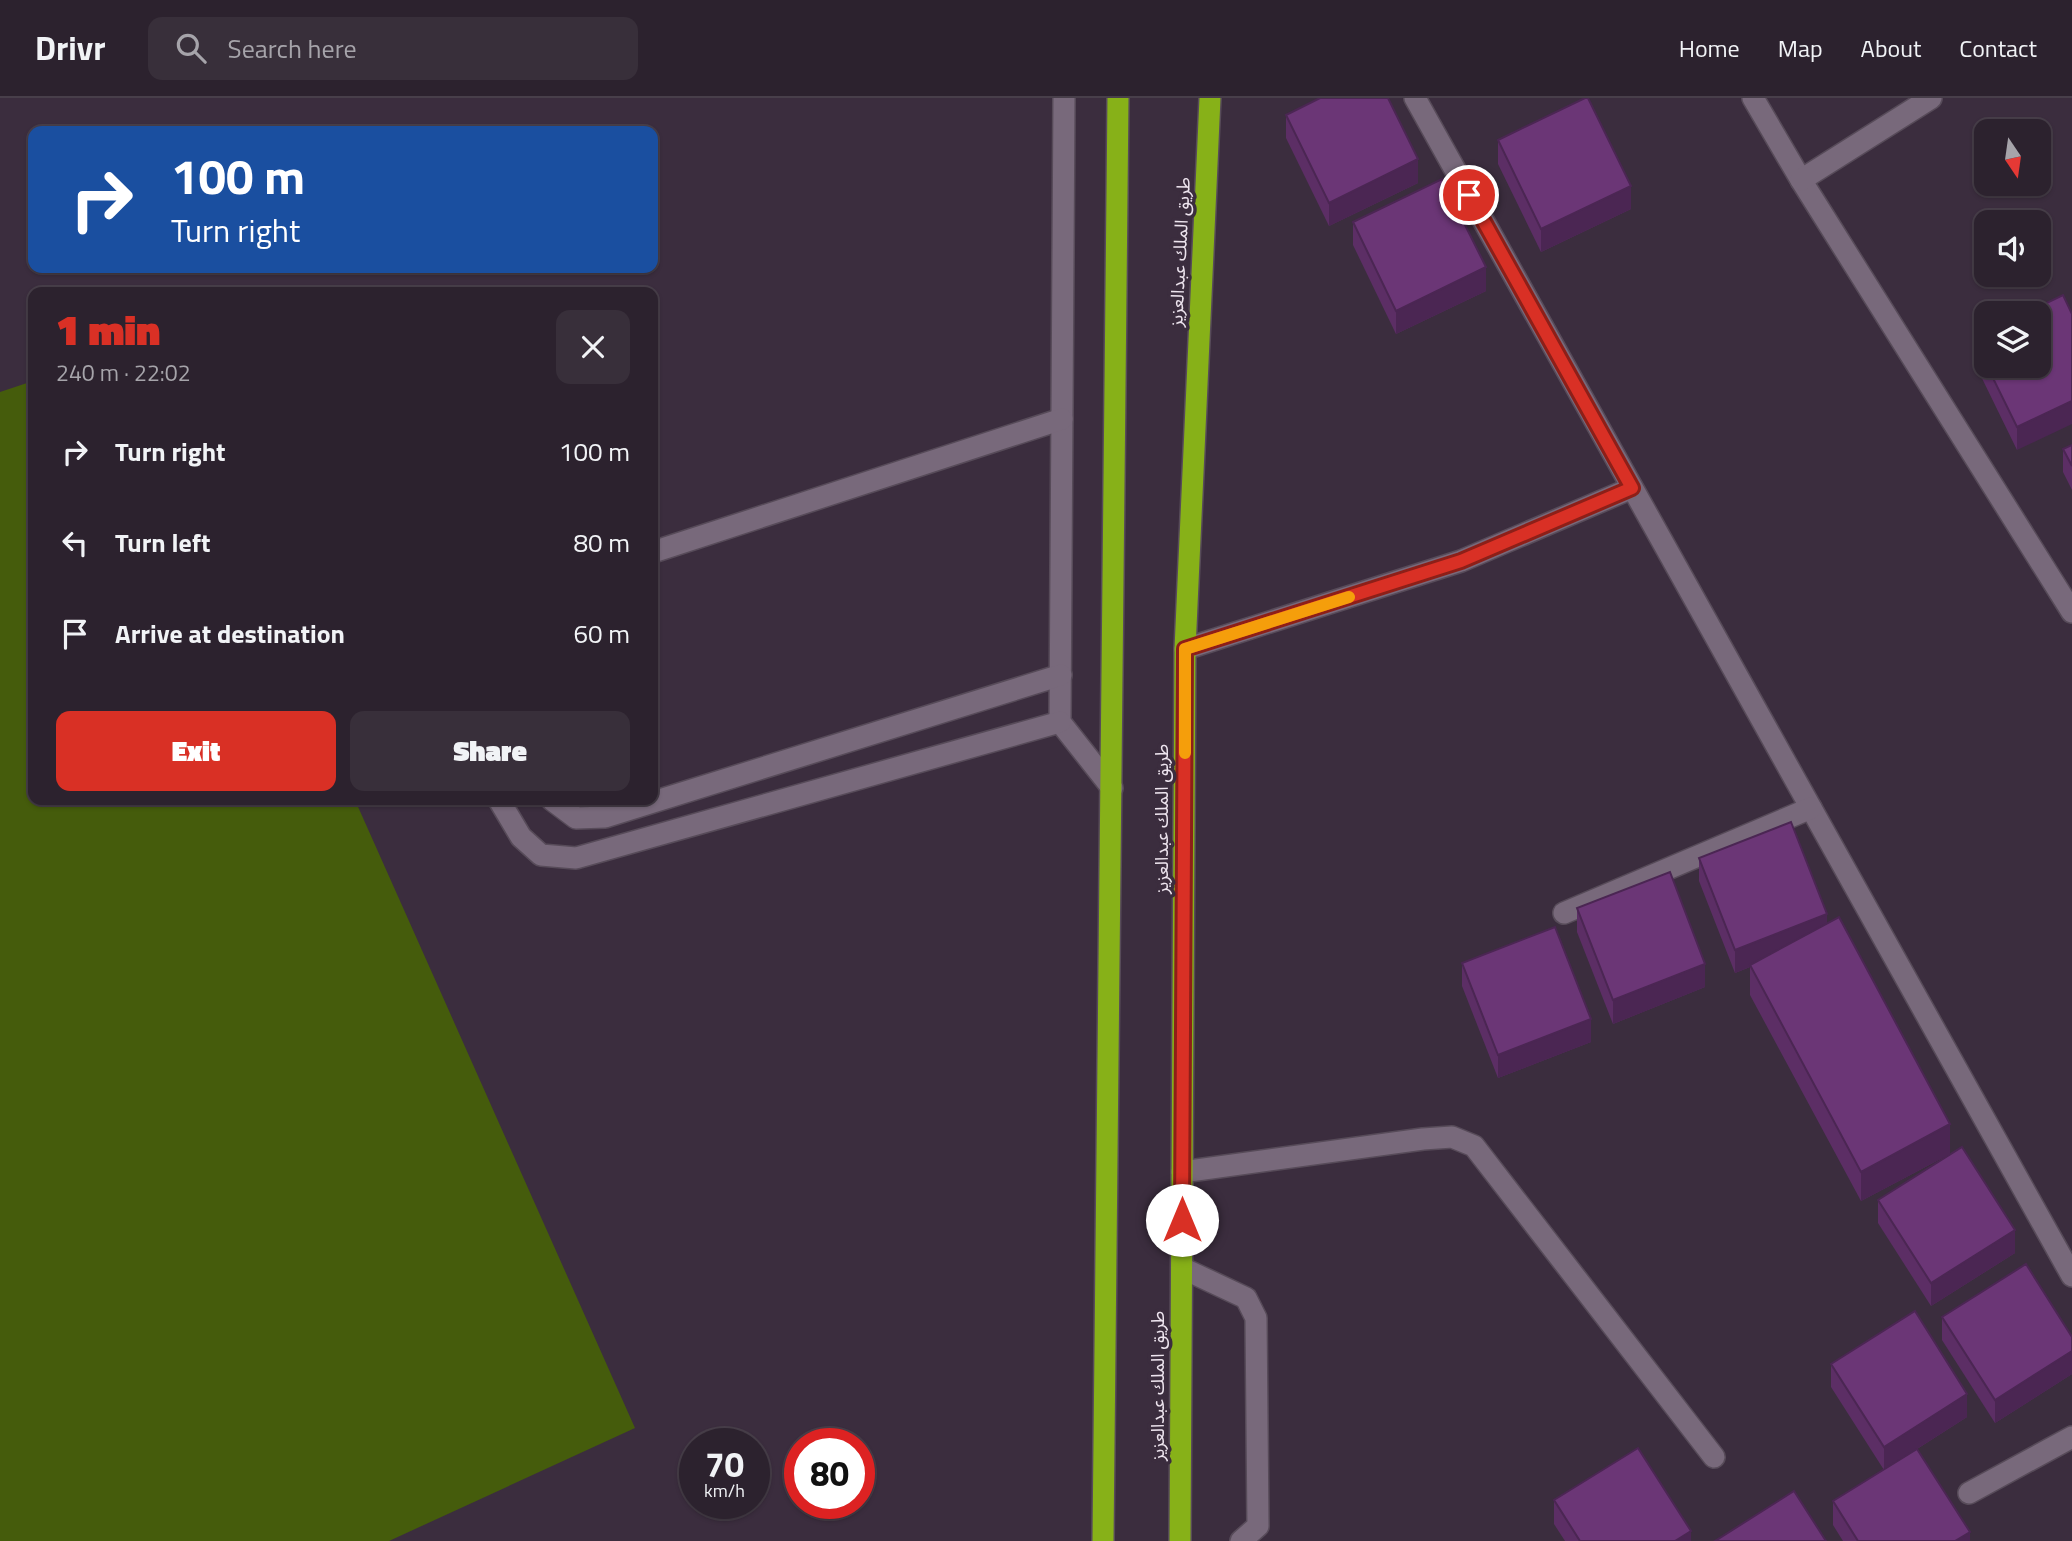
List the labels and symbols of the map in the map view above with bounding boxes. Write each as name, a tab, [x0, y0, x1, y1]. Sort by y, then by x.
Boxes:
north arrow	[1974, 119, 2051, 196]
pin	[1439, 165, 1499, 225]
street label: طريق الملك عبدالعزيز	[1162, 176, 1197, 329]
street label: طريق الملك عبدالعزيز	[1148, 744, 1175, 895]
position arrow	[1145, 1183, 1219, 1257]
street label: طريق الملك عبدالعزيز	[1144, 1311, 1171, 1462]
speed limit sign: 80	[784, 1428, 875, 1519]

